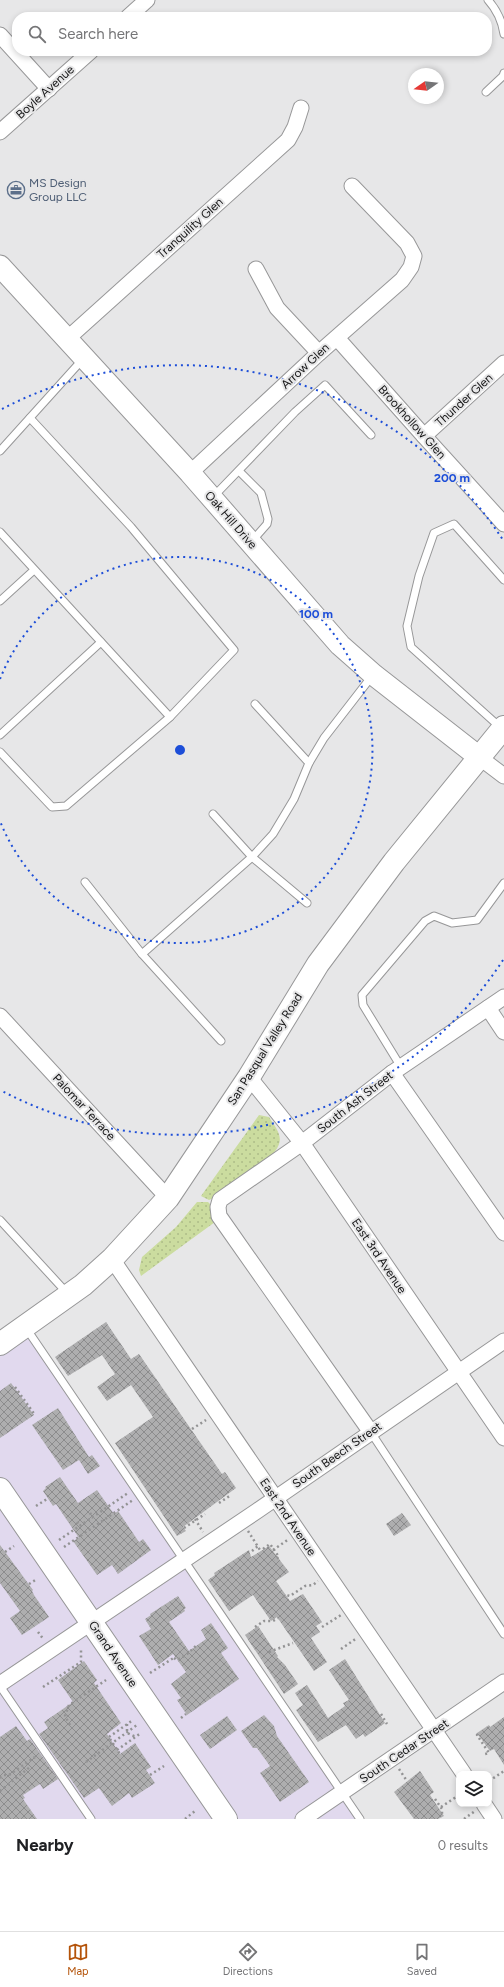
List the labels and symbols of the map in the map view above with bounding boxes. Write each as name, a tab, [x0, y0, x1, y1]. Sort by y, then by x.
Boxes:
street label: Boyle Avenue	[13, 62, 77, 122]
north arrow	[408, 68, 444, 104]
place label: MS Design Group LLC	[29, 176, 87, 204]
office icon: MS Design Group LLC	[6, 180, 26, 200]
street label: Tranquility Glen	[154, 195, 226, 261]
street label: Arrow Glen	[278, 340, 332, 392]
street label: Thunder Glen	[432, 370, 496, 429]
street label: Brookhollow Glen	[375, 382, 449, 462]
text: 200 m	[434, 471, 470, 485]
street label: Oak Hill Drive	[202, 488, 260, 552]
text: 100 m	[299, 607, 333, 621]
centre of rings	[173, 743, 187, 757]
street label: San Pasqual Valley Road	[225, 990, 305, 1108]
street label: South Ash Street	[314, 1068, 396, 1136]
street label: Palomar Terrace	[50, 1071, 119, 1143]
street label: East 3rd Avenue	[349, 1216, 410, 1297]
street label: South Beech Street	[290, 1419, 385, 1491]
street label: East 2nd Avenue	[257, 1476, 319, 1559]
street label: Grand Avenue	[86, 1618, 140, 1690]
street label: South Cedar Street	[357, 1716, 451, 1786]

